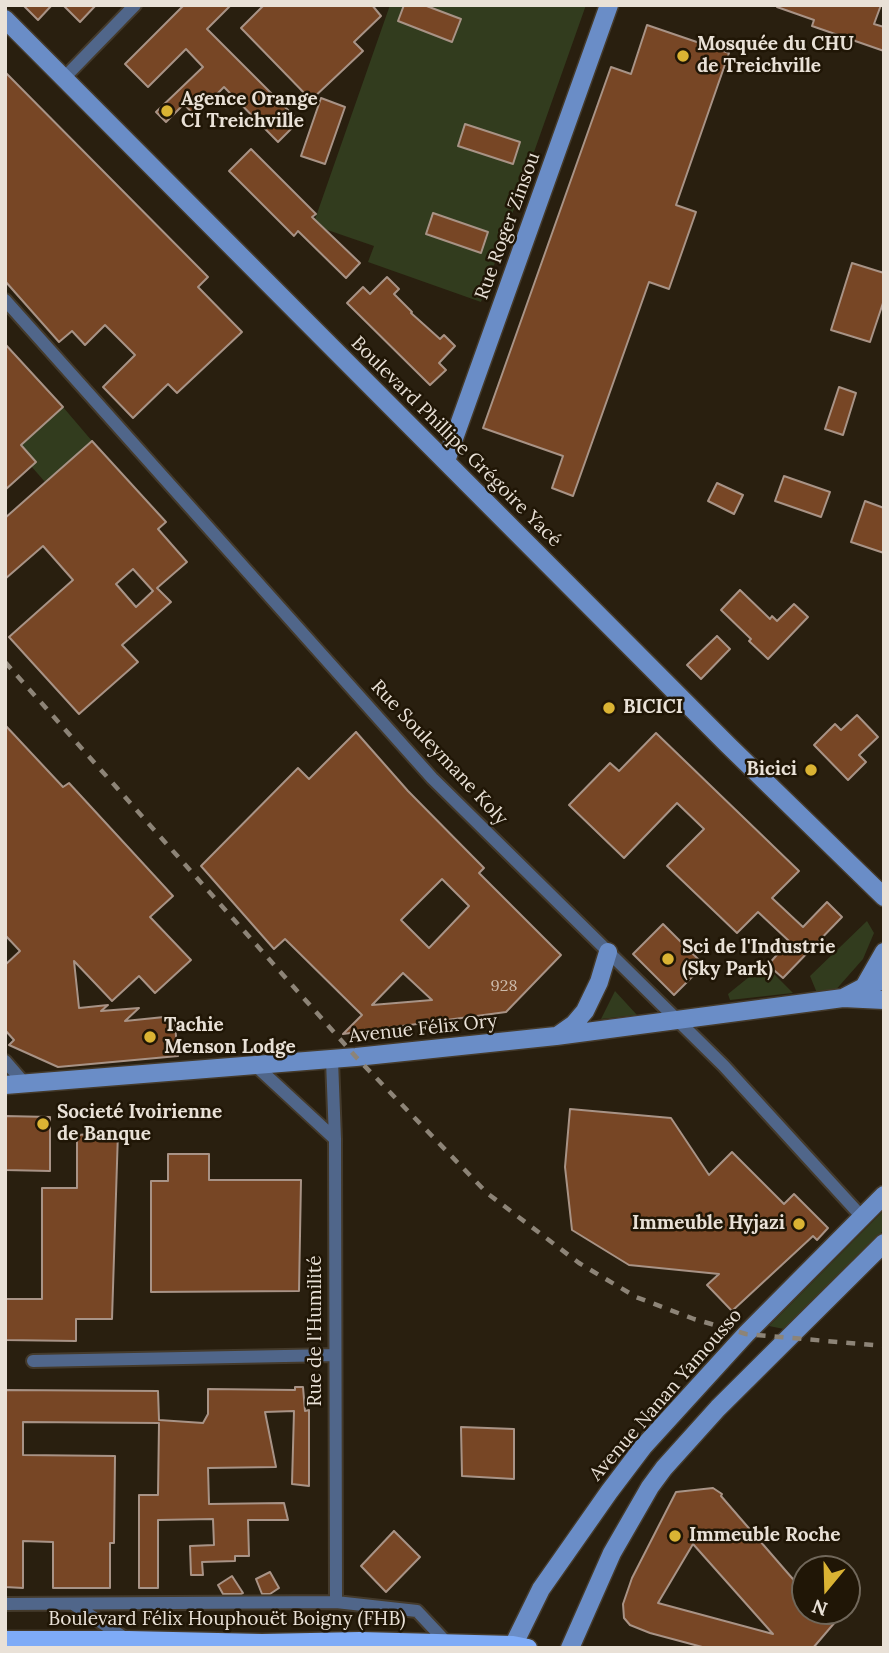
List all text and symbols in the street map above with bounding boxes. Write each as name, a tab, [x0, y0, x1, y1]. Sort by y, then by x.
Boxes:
place label: Mosquée du CHU de Treichville	[697, 34, 854, 78]
marker: Mosquée du CHU de Treichville	[675, 48, 691, 64]
place label: Agence Orange CI Treichville	[181, 89, 318, 133]
marker: Agence Orange CI Treichville	[159, 103, 175, 119]
street label: Rue Roger Zinsou	[471, 149, 545, 303]
street label: Boulevard Phillipe Grégoire Yacé	[346, 332, 566, 552]
street label: Rue Souleymane Koly	[366, 676, 512, 830]
place label: BICICI	[623, 697, 683, 719]
marker: BICICI	[601, 700, 617, 716]
place label: Bicici	[746, 759, 797, 781]
marker: Bicici	[803, 762, 819, 778]
place label: Sci de l'Industrie (Sky Park)	[682, 937, 835, 981]
marker: Sci de l'Industrie (Sky Park)	[660, 951, 676, 967]
house number: 928	[491, 976, 517, 996]
street label: Avenue Félix Ory	[348, 1010, 498, 1048]
place label: Tachie Menson Lodge	[164, 1015, 296, 1059]
marker: Tachie Menson Lodge	[142, 1029, 158, 1045]
place label: Societé Ivoirienne de Banque	[57, 1102, 222, 1146]
marker: Societé Ivoirienne de Banque	[35, 1116, 51, 1132]
place label: Immeuble Hyjazi	[632, 1213, 785, 1235]
marker: Immeuble Hyjazi	[791, 1216, 807, 1232]
street label: Rue de l'Humilité	[305, 1256, 327, 1406]
street label: Avenue Nanan Yamousso	[585, 1304, 747, 1486]
place label: Immeuble Roche	[689, 1525, 840, 1547]
marker: Immeuble Roche	[667, 1528, 683, 1544]
north arrow	[791, 1555, 861, 1625]
text: N	[809, 1594, 831, 1622]
street label: Boulevard Félix Houphouët Boigny (FHB)	[48, 1609, 406, 1631]

